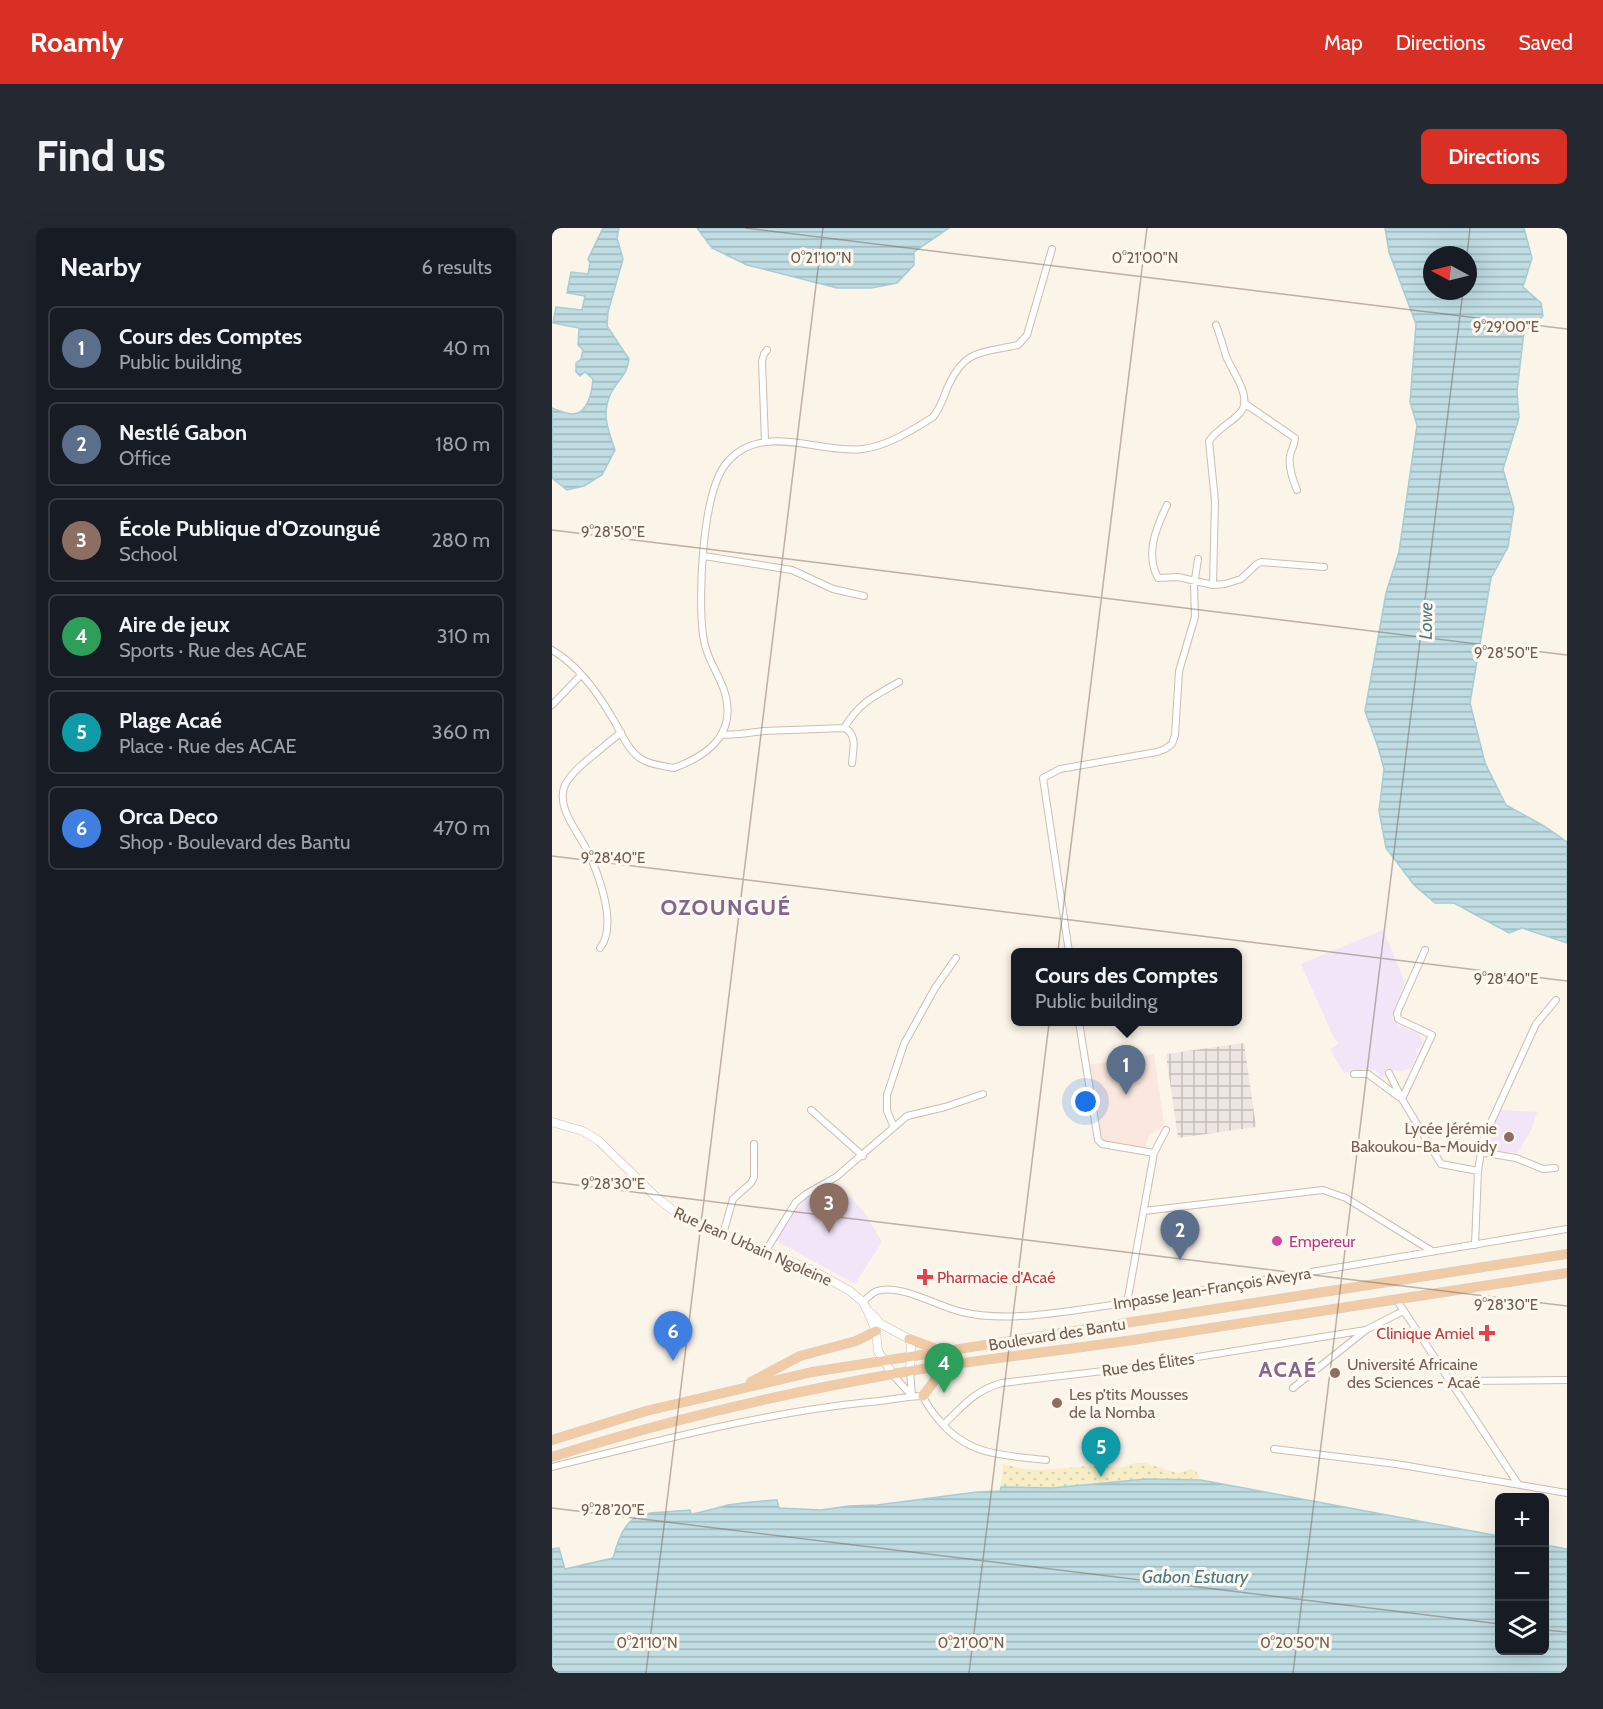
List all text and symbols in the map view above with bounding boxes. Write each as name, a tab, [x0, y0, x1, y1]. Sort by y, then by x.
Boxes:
text: Roamly	[30, 25, 124, 59]
text: Map	[1324, 30, 1363, 55]
text: Directions	[1396, 30, 1485, 55]
text: Saved	[1518, 30, 1573, 55]
button: Directions	[1421, 129, 1567, 184]
text: Find us	[36, 130, 165, 182]
north arrow	[1423, 246, 1477, 300]
text: 0°21'10"N	[791, 249, 851, 267]
text: 0°21'00"N	[1112, 249, 1178, 267]
text: Nearby	[60, 251, 141, 283]
text: 6 results	[421, 255, 492, 279]
text: 9°29'00"E	[1473, 318, 1539, 336]
text: Cours des Comptes	[119, 323, 302, 350]
text: 1	[78, 336, 85, 360]
text: 40 m	[442, 336, 490, 360]
text: Public building	[119, 350, 241, 374]
text: Nestlé Gabon	[119, 419, 247, 446]
text: 2	[76, 432, 87, 456]
text: 180 m	[435, 432, 490, 456]
text: Office	[119, 446, 171, 470]
text: École Publique d'Ozoungué	[119, 515, 380, 542]
text: 9°28'50"E	[581, 523, 645, 541]
text: 3	[76, 528, 87, 552]
text: 280 m	[431, 528, 490, 552]
text: School	[119, 542, 177, 566]
water label: Lowe	[1415, 602, 1437, 640]
text: Aire de jeux	[119, 611, 230, 638]
text: 4	[75, 624, 88, 648]
text: 310 m	[437, 624, 490, 648]
text: Sports · Rue des ACAE	[119, 638, 307, 662]
text: 9°28'50"E	[1474, 644, 1538, 662]
text: Plage Acaé	[119, 707, 222, 734]
text: 5	[76, 720, 87, 744]
text: 360 m	[432, 720, 490, 744]
text: Place · Rue des ACAE	[119, 734, 297, 758]
text: Orca Deco	[119, 803, 218, 830]
text: 6	[76, 816, 87, 840]
text: 470 m	[433, 816, 490, 840]
text: Shop · Boulevard des Bantu	[119, 830, 350, 854]
text: 9°28'40"E	[581, 849, 645, 867]
district label: OZOUNGUÉ	[660, 894, 792, 921]
popup	[1011, 948, 1242, 1026]
text: Cours des Comptes	[1035, 962, 1218, 989]
text: 9°28'40"E	[1474, 970, 1538, 988]
text: Public building	[1035, 989, 1157, 1013]
pin: 1	[1106, 1046, 1146, 1095]
your location	[1071, 1087, 1100, 1116]
place label: Lycée Jérémie Bakoukou-Ba-Mouidy	[1351, 1119, 1497, 1156]
marker: Lycée Jérémie Bakoukou-Ba-Mouidy	[1502, 1130, 1516, 1144]
text: 9°28'30"E	[581, 1175, 645, 1193]
pin: 3	[810, 1184, 848, 1233]
street label: Rue Jean Urbain Ngoleine	[671, 1203, 835, 1290]
pin: 2	[1160, 1210, 1200, 1260]
place label: Empereur	[1289, 1232, 1356, 1251]
marker: Empereur	[1270, 1234, 1284, 1248]
street label: Impasse Jean-François Aveyra	[1112, 1263, 1312, 1313]
place label: Pharmacie d'Acaé	[937, 1268, 1055, 1287]
marker: Pharmacie d'Acaé	[918, 1270, 932, 1284]
text: 9°28'30"E	[1474, 1296, 1538, 1314]
pin: 6	[654, 1312, 692, 1361]
street label: Boulevard des Bantu	[987, 1314, 1127, 1355]
place label: Clinique Amiel	[1376, 1324, 1474, 1343]
marker: Clinique Amiel	[1478, 1324, 1496, 1342]
pin: 4	[924, 1344, 964, 1393]
street label: Rue des Élites	[1101, 1349, 1196, 1380]
place label: Université Africaine des Sciences - Acaé	[1347, 1355, 1480, 1392]
district label: ACAÉ	[1258, 1356, 1318, 1383]
marker: Université Africaine des Sciences - Acaé	[1328, 1366, 1342, 1380]
place label: Les p’tits Mousses de la Nomba	[1069, 1385, 1189, 1422]
marker: Les p’tits Mousses de la Nomba	[1050, 1396, 1064, 1410]
pin: 5	[1082, 1428, 1120, 1477]
map controls	[1495, 1493, 1549, 1655]
button: +	[1495, 1493, 1549, 1547]
text: 9°28'20"E	[581, 1501, 645, 1519]
button: −	[1495, 1547, 1549, 1601]
water label: Gabon Estuary	[1142, 1566, 1249, 1588]
button: layers	[1495, 1601, 1549, 1655]
text: 0°21'10"N	[617, 1634, 677, 1652]
text: 0°21'00"N	[938, 1634, 1004, 1652]
text: 0°20'50"N	[1260, 1634, 1330, 1652]

